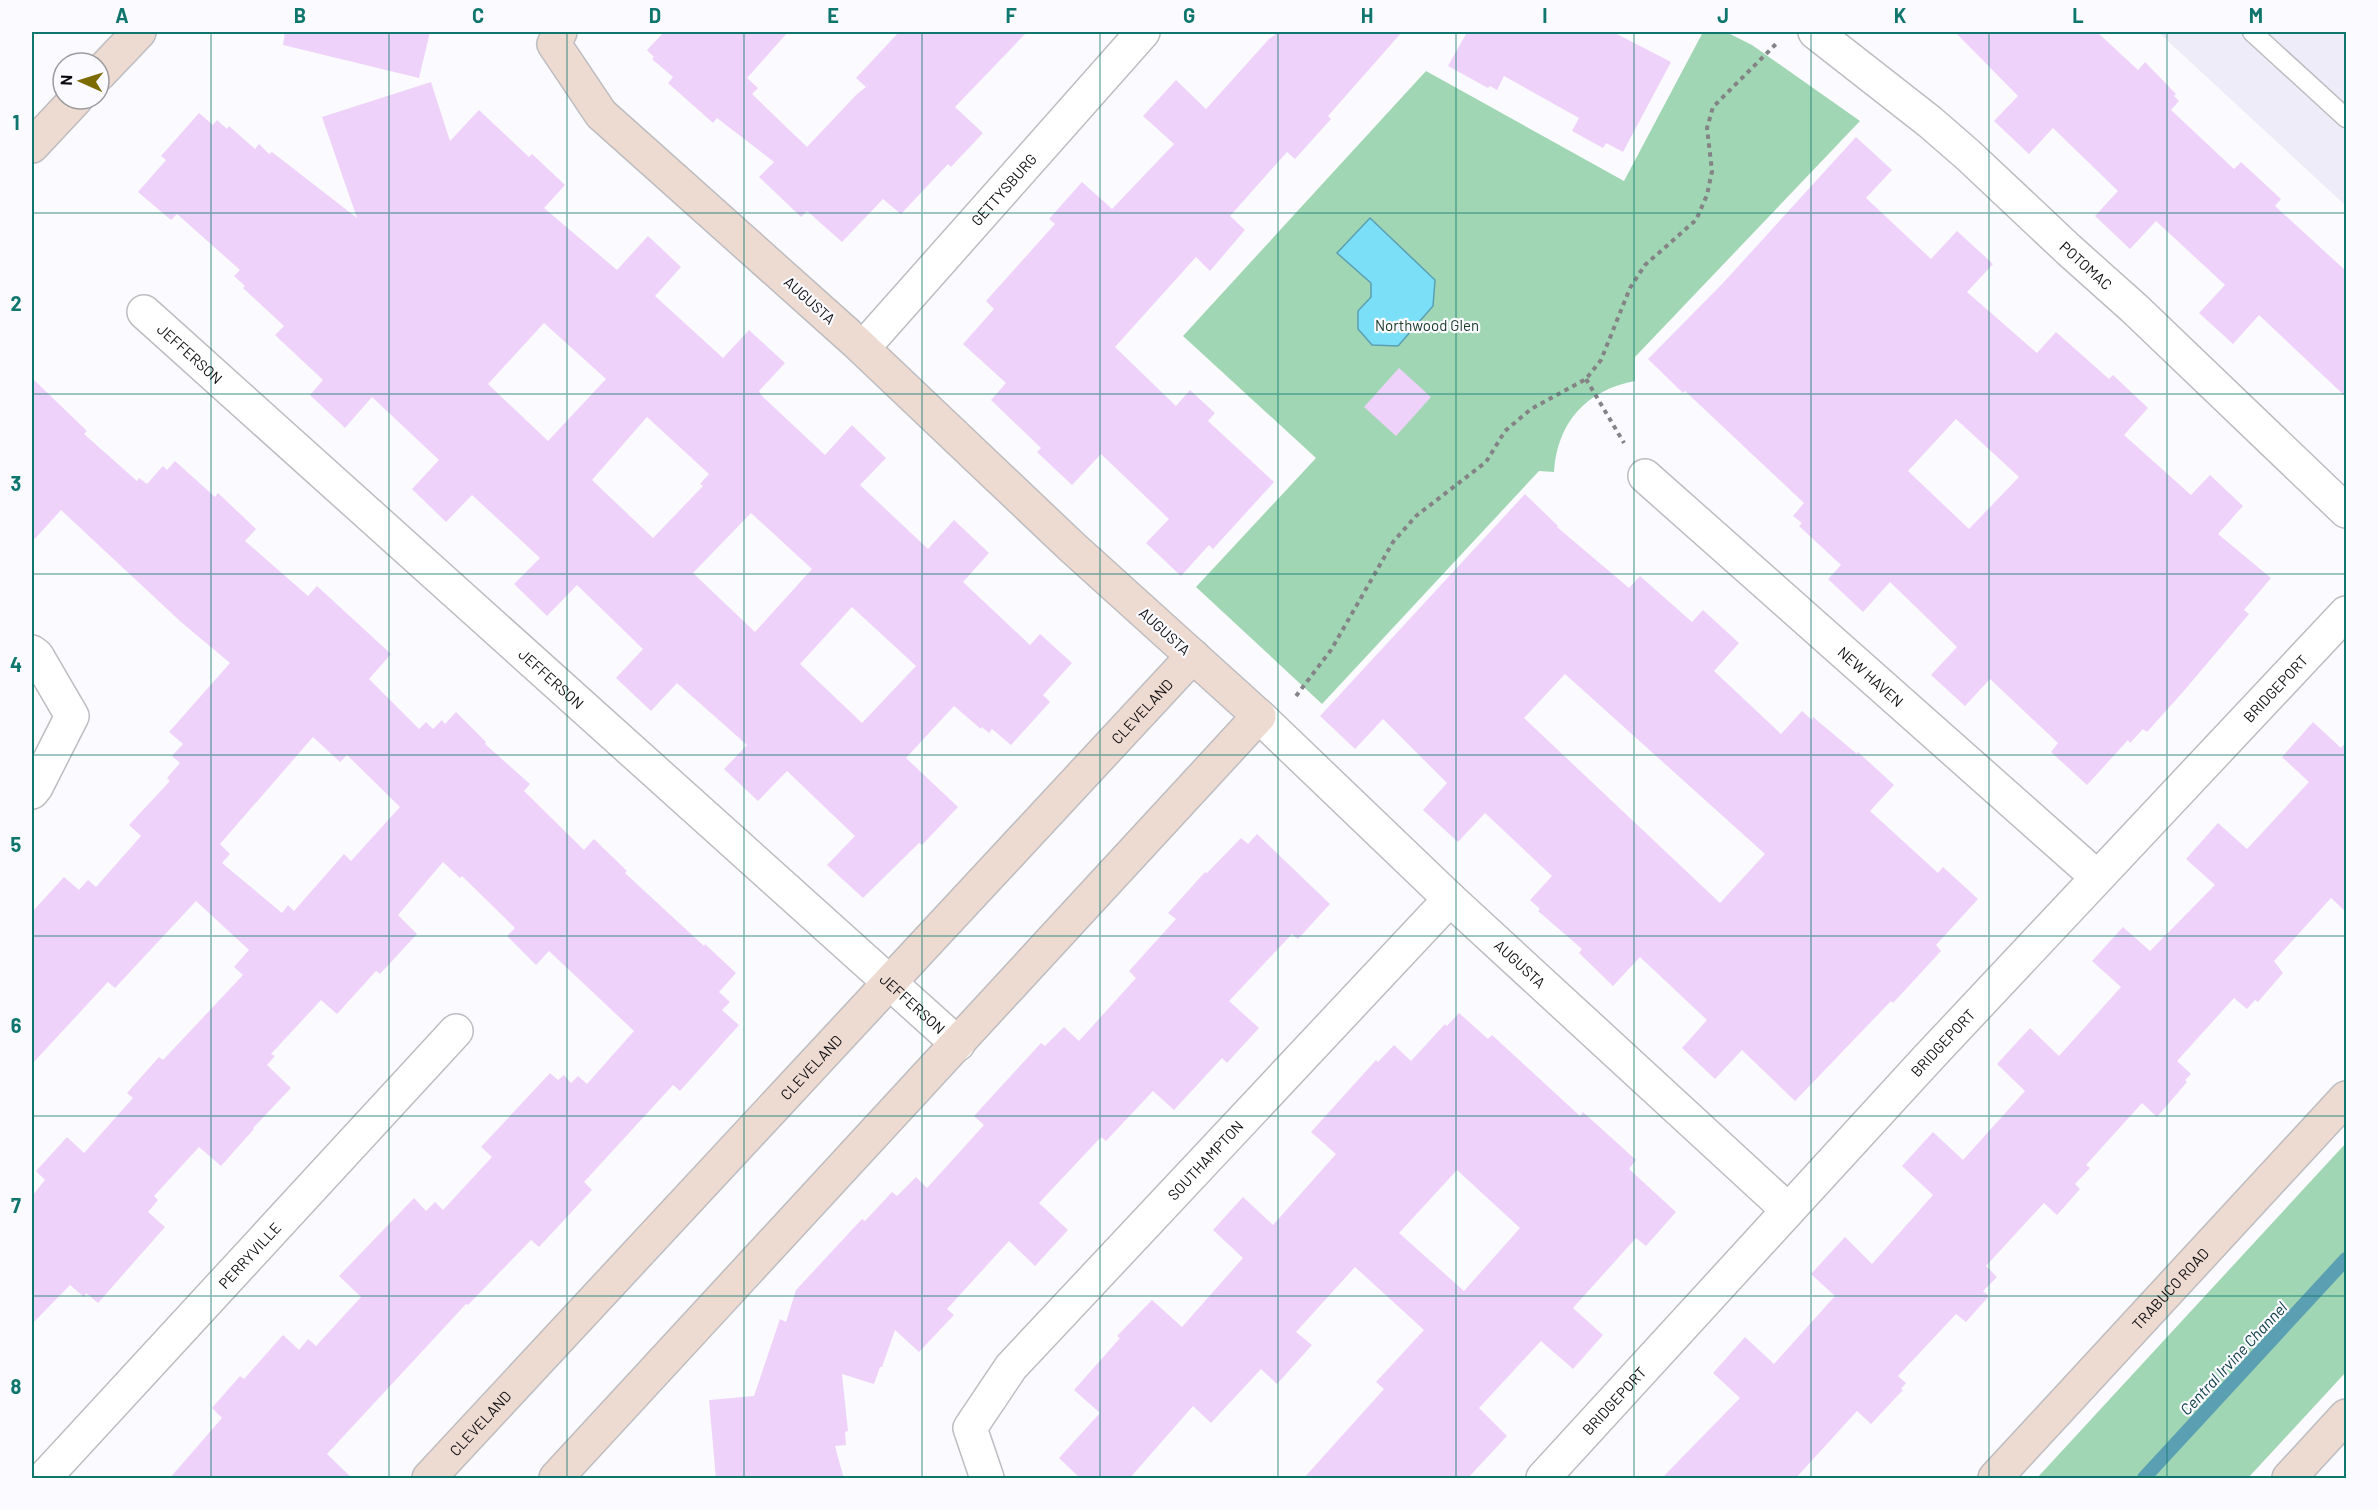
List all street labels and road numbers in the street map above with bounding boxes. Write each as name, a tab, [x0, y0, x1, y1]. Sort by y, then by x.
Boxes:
street label: GETTYSBURG	[967, 150, 1040, 229]
street label: POTOMAC	[2056, 237, 2116, 293]
street label: AUGUSTA	[781, 272, 839, 328]
street label: JEFFERSON	[154, 320, 226, 387]
street label: AUGUSTA	[1136, 603, 1194, 659]
street label: NEW HAVEN	[1834, 643, 1907, 710]
street label: JEFFERSON	[515, 645, 588, 712]
street label: BRIDGEPORT	[2239, 651, 2311, 726]
street label: CLEVELAND	[1107, 675, 1176, 747]
street label: AUGUSTA	[1491, 936, 1549, 992]
street label: JEFFERSON	[877, 970, 949, 1037]
street label: BRIDGEPORT	[1907, 1005, 1979, 1080]
street label: CLEVELAND	[776, 1031, 845, 1103]
street label: SOUTHAMPTON	[1164, 1117, 1247, 1204]
street label: PERRYVILLE	[214, 1218, 284, 1292]
street label: TRABUCO ROAD	[2128, 1244, 2212, 1333]
street label: BRIDGEPORT	[1578, 1363, 1650, 1438]
street label: CLEVELAND	[446, 1387, 515, 1459]

